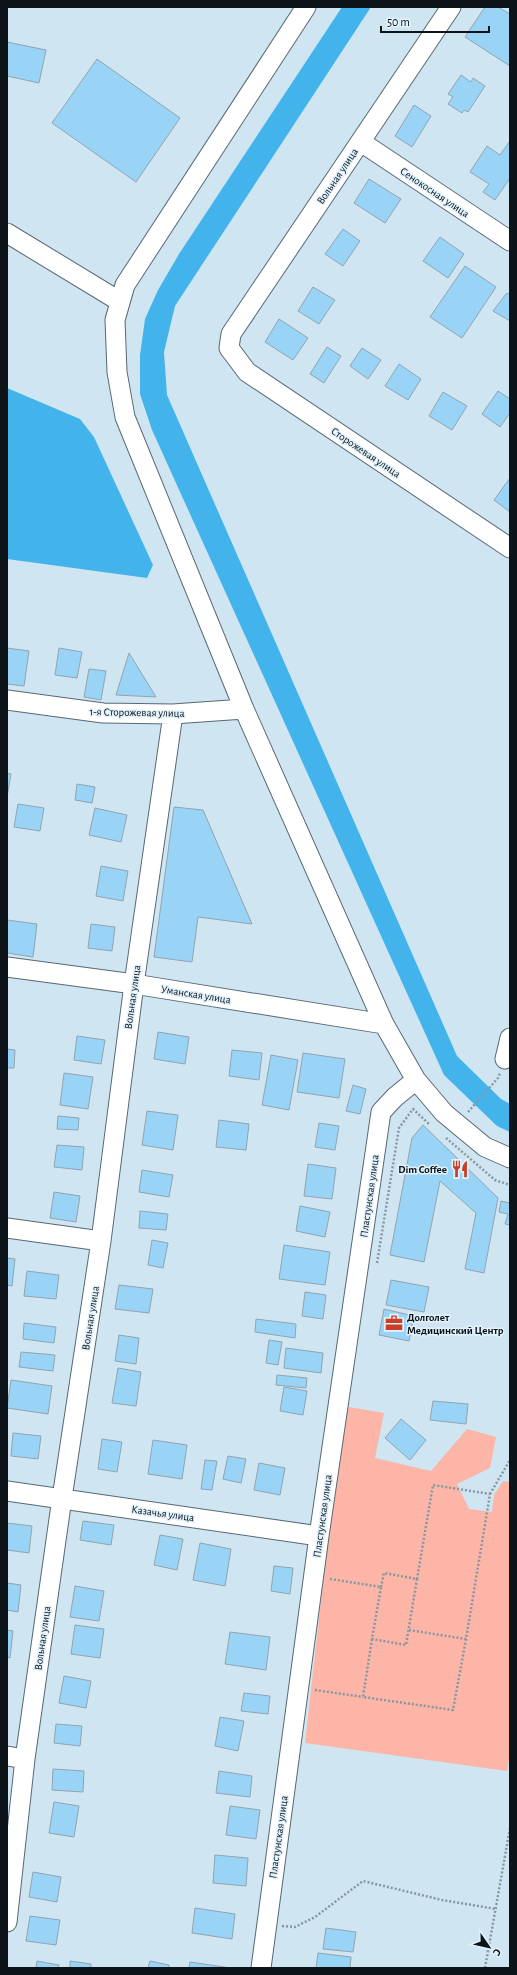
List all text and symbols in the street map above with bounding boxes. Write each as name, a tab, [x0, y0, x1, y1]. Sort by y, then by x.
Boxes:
scale bar	[381, 8, 489, 34]
text: 50 m	[387, 16, 410, 28]
street label: Вольная улица	[315, 146, 360, 206]
street label: Сенокосная улица	[398, 165, 471, 220]
street label: Сторожевая улица	[329, 425, 402, 480]
street label: 1-я Сторожевая улица	[89, 706, 185, 719]
street label: Вольная улица	[123, 964, 142, 1030]
street label: Уманская улица	[160, 984, 232, 1005]
street label: Пластунская улица	[358, 1154, 381, 1238]
restaurant icon: Dim Coffee	[450, 1159, 470, 1179]
place label: Dim Coffee	[398, 1164, 447, 1175]
street label: Вольная улица	[80, 1285, 101, 1351]
place label: Долголет Медицинский Центр	[407, 1312, 504, 1336]
office icon: Долголет Медицинский Центр	[384, 1313, 404, 1333]
street label: Пластунская улица	[311, 1474, 334, 1558]
street label: Казачья улица	[131, 1504, 195, 1523]
street label: Вольная улица	[33, 1605, 52, 1671]
street label: Пластунская улица	[267, 1795, 290, 1879]
north arrow	[469, 1927, 509, 1967]
text: С	[491, 1947, 503, 1958]

